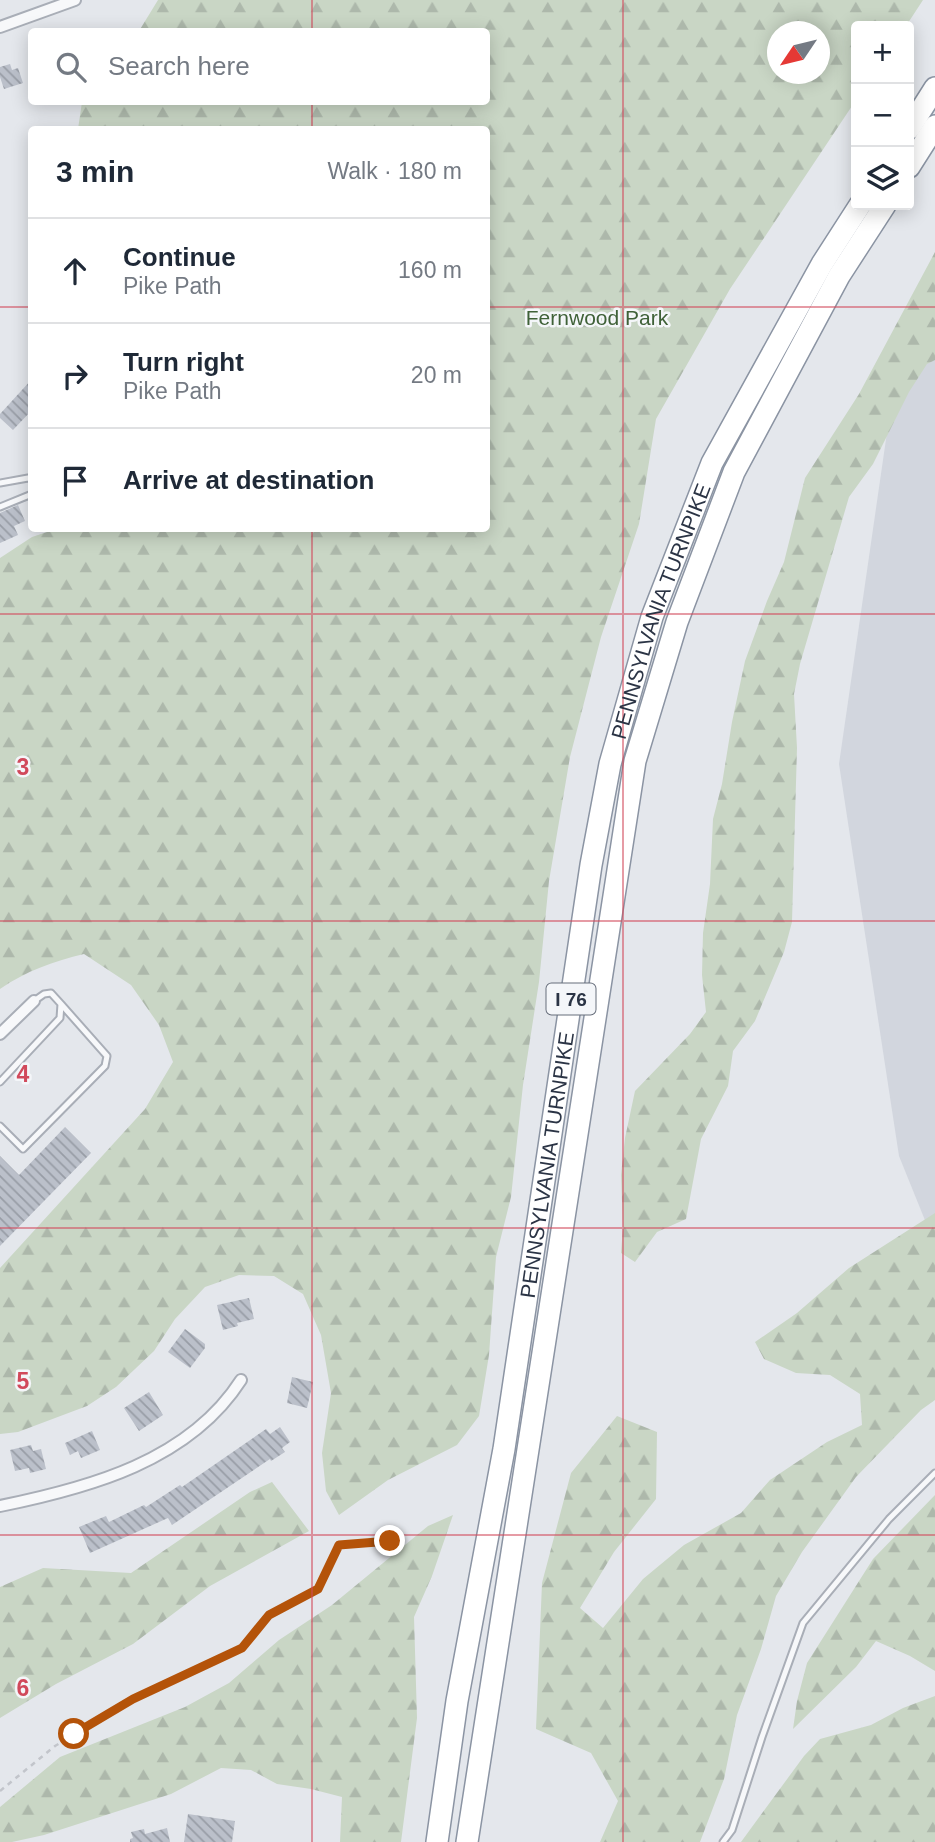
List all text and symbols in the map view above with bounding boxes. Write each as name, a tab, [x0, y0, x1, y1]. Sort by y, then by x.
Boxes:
north arrow	[767, 21, 830, 84]
map controls	[851, 21, 914, 210]
button: +	[851, 21, 914, 84]
search box	[28, 28, 490, 105]
icon: search	[52, 48, 90, 86]
text: Search here	[108, 51, 250, 81]
button: −	[851, 84, 914, 147]
button: layers	[851, 147, 914, 210]
text: 3 min	[56, 155, 134, 188]
text: Walk · 180 m	[327, 158, 462, 184]
text: Continue	[123, 242, 236, 272]
icon: ahead	[56, 252, 94, 290]
text: 160 m	[398, 257, 462, 283]
text: Pike Path	[123, 273, 221, 299]
park label: Fernwood Park	[526, 306, 669, 329]
text: Turn right	[123, 347, 244, 377]
icon: right	[56, 357, 94, 395]
text: 20 m	[411, 362, 462, 388]
text: Pike Path	[123, 378, 221, 404]
icon: arrive	[56, 462, 94, 500]
text: Arrive at destination	[123, 465, 374, 495]
street label: PENNSYLVANIA TURNPIKE	[606, 480, 714, 741]
text: 3	[17, 754, 29, 780]
road number: I 76	[546, 984, 596, 1015]
street label: PENNSYLVANIA TURNPIKE	[515, 1030, 577, 1299]
text: 4	[17, 1061, 30, 1087]
text: 5	[17, 1368, 30, 1394]
route end	[374, 1525, 405, 1556]
text: 6	[17, 1675, 29, 1701]
route start	[58, 1718, 89, 1749]

